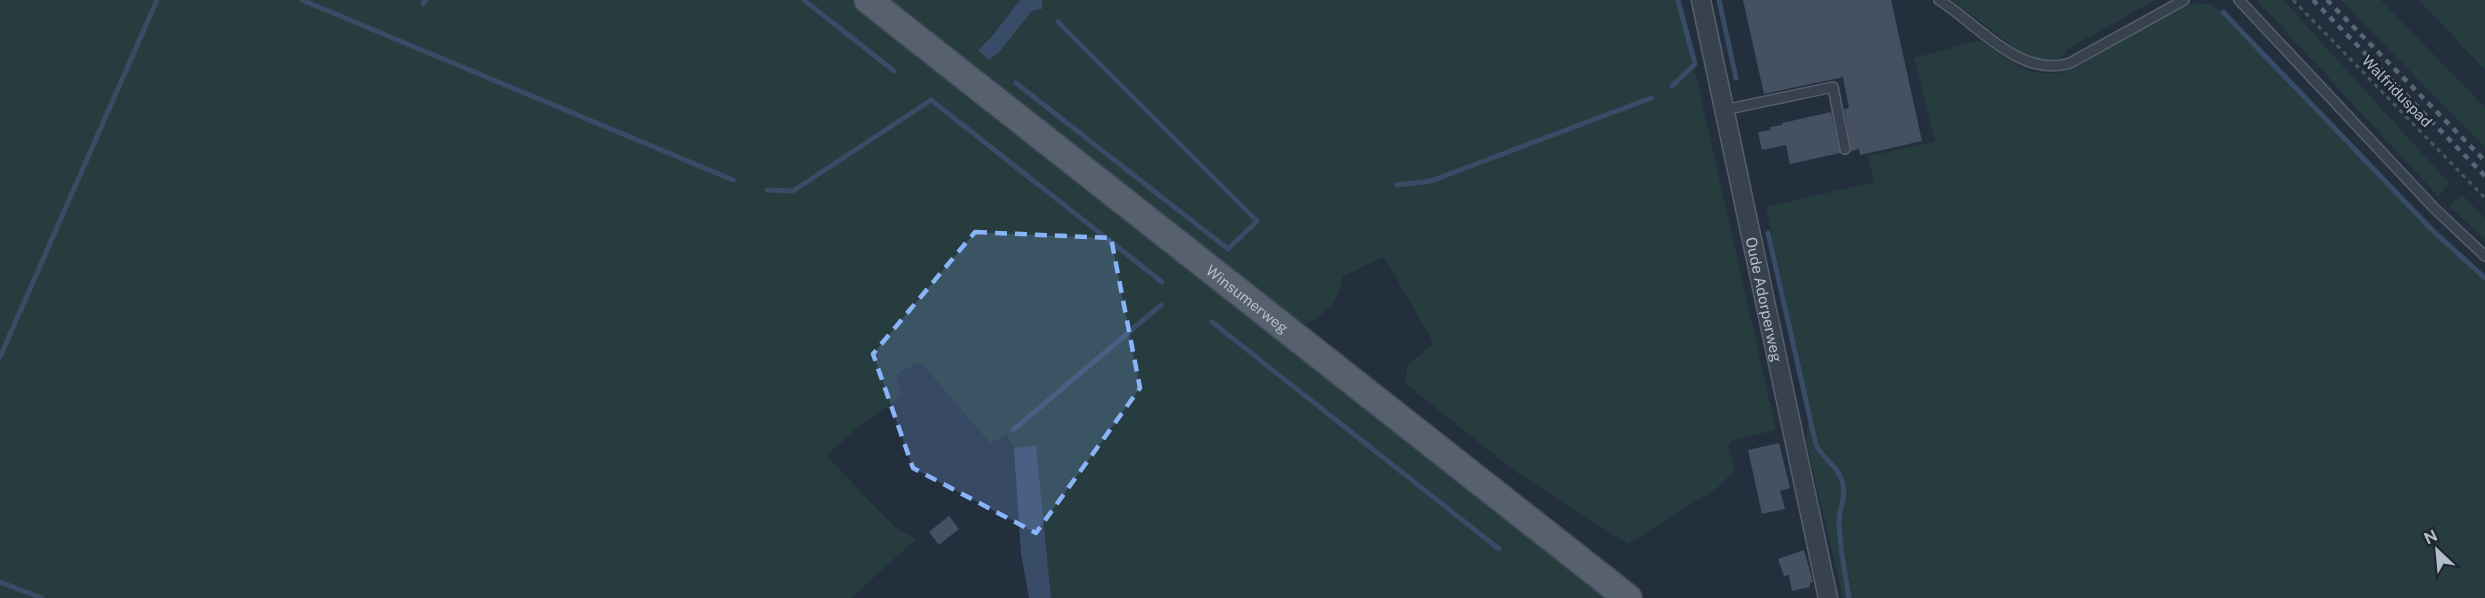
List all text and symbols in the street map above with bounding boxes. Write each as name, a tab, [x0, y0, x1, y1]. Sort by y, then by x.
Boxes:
street label: Walfriduspad	[2359, 52, 2435, 130]
street label: Oude Adorperweg	[1743, 235, 1786, 363]
street label: Winsumerweg	[1203, 261, 1292, 336]
north arrow	[2407, 520, 2467, 580]
text: N	[2421, 526, 2440, 548]

